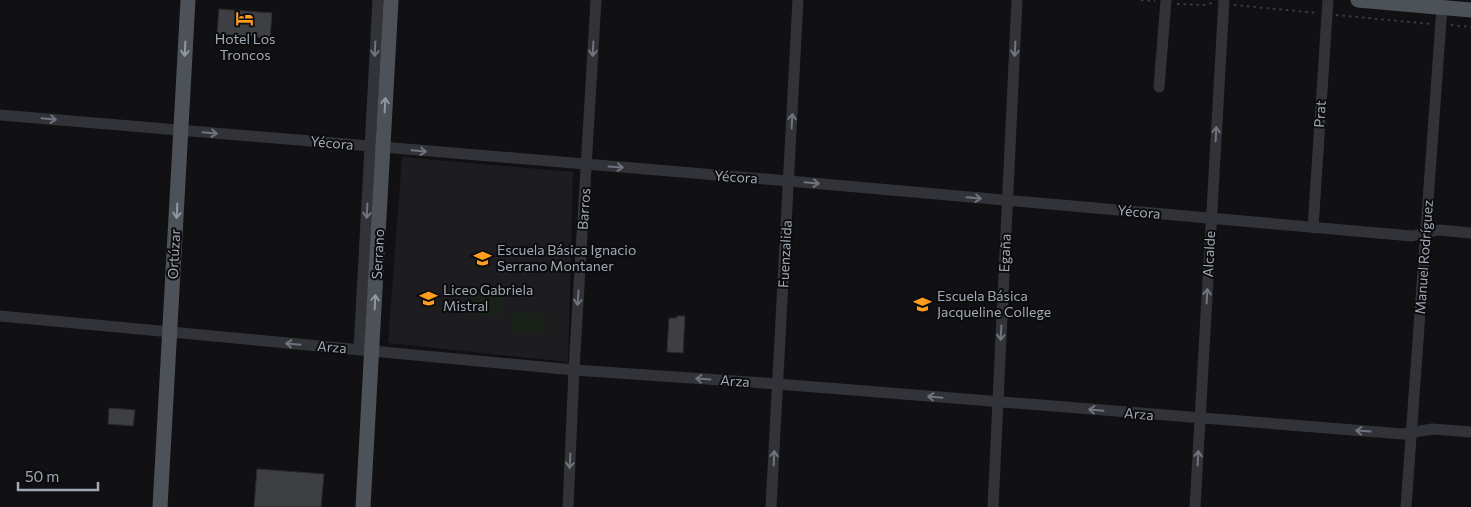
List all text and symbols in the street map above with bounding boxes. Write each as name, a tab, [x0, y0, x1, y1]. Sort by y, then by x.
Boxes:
hotel icon: Hotel Los Troncos	[235, 9, 255, 29]
place label: Hotel Los Troncos	[215, 30, 275, 63]
one-way arrow	[181, 40, 190, 56]
one-way arrow	[371, 40, 380, 56]
one-way arrow	[589, 40, 598, 56]
one-way arrow	[1010, 40, 1020, 56]
one-way arrow	[381, 98, 390, 114]
street label: Prat	[1310, 100, 1329, 128]
one-way arrow	[787, 114, 797, 130]
one-way arrow	[40, 115, 56, 124]
one-way arrow	[1212, 126, 1221, 142]
one-way arrow	[202, 128, 218, 138]
street label: Yécora	[310, 132, 354, 153]
one-way arrow	[411, 146, 427, 155]
one-way arrow	[607, 163, 623, 172]
street label: Yécora	[714, 167, 758, 186]
one-way arrow	[804, 178, 820, 188]
street label: Barros	[574, 187, 593, 230]
one-way arrow	[966, 193, 982, 203]
street label: Manuel Rodríguez	[1411, 199, 1436, 315]
street label: Yécora	[1117, 201, 1161, 222]
one-way arrow	[172, 203, 181, 219]
one-way arrow	[362, 203, 371, 219]
street label: Fuenzalida	[774, 220, 795, 288]
street label: Ortúzar	[164, 228, 183, 280]
street label: Serrano	[368, 228, 387, 280]
street label: Alcalde	[1199, 230, 1218, 278]
street label: Egaña	[995, 233, 1014, 273]
place label: Escuela Básica Ignacio Serrano Montaner	[497, 241, 636, 274]
school or university icon: Escuela Básica Ignacio Serrano Montaner	[473, 248, 493, 268]
place label: Liceo Gabriela Mistral	[443, 281, 533, 314]
place label: Escuela Básica Jacqueline College	[937, 287, 1051, 320]
school or university icon: Liceo Gabriela Mistral	[419, 288, 439, 308]
one-way arrow	[1203, 288, 1212, 304]
one-way arrow	[574, 290, 583, 306]
school or university icon: Escuela Básica Jacqueline College	[913, 294, 933, 314]
one-way arrow	[370, 295, 380, 311]
one-way arrow	[996, 325, 1006, 341]
street label: Arza	[317, 337, 348, 356]
one-way arrow	[286, 339, 302, 349]
street label: Arza	[720, 371, 750, 390]
one-way arrow	[695, 374, 711, 383]
one-way arrow	[927, 392, 943, 402]
street label: Arza	[1124, 404, 1155, 423]
one-way arrow	[1089, 405, 1105, 415]
one-way arrow	[1355, 426, 1371, 436]
one-way arrow	[769, 451, 778, 467]
one-way arrow	[1193, 451, 1202, 467]
one-way arrow	[565, 452, 575, 468]
scale bar	[18, 460, 98, 492]
text: 50 m	[25, 467, 59, 485]

